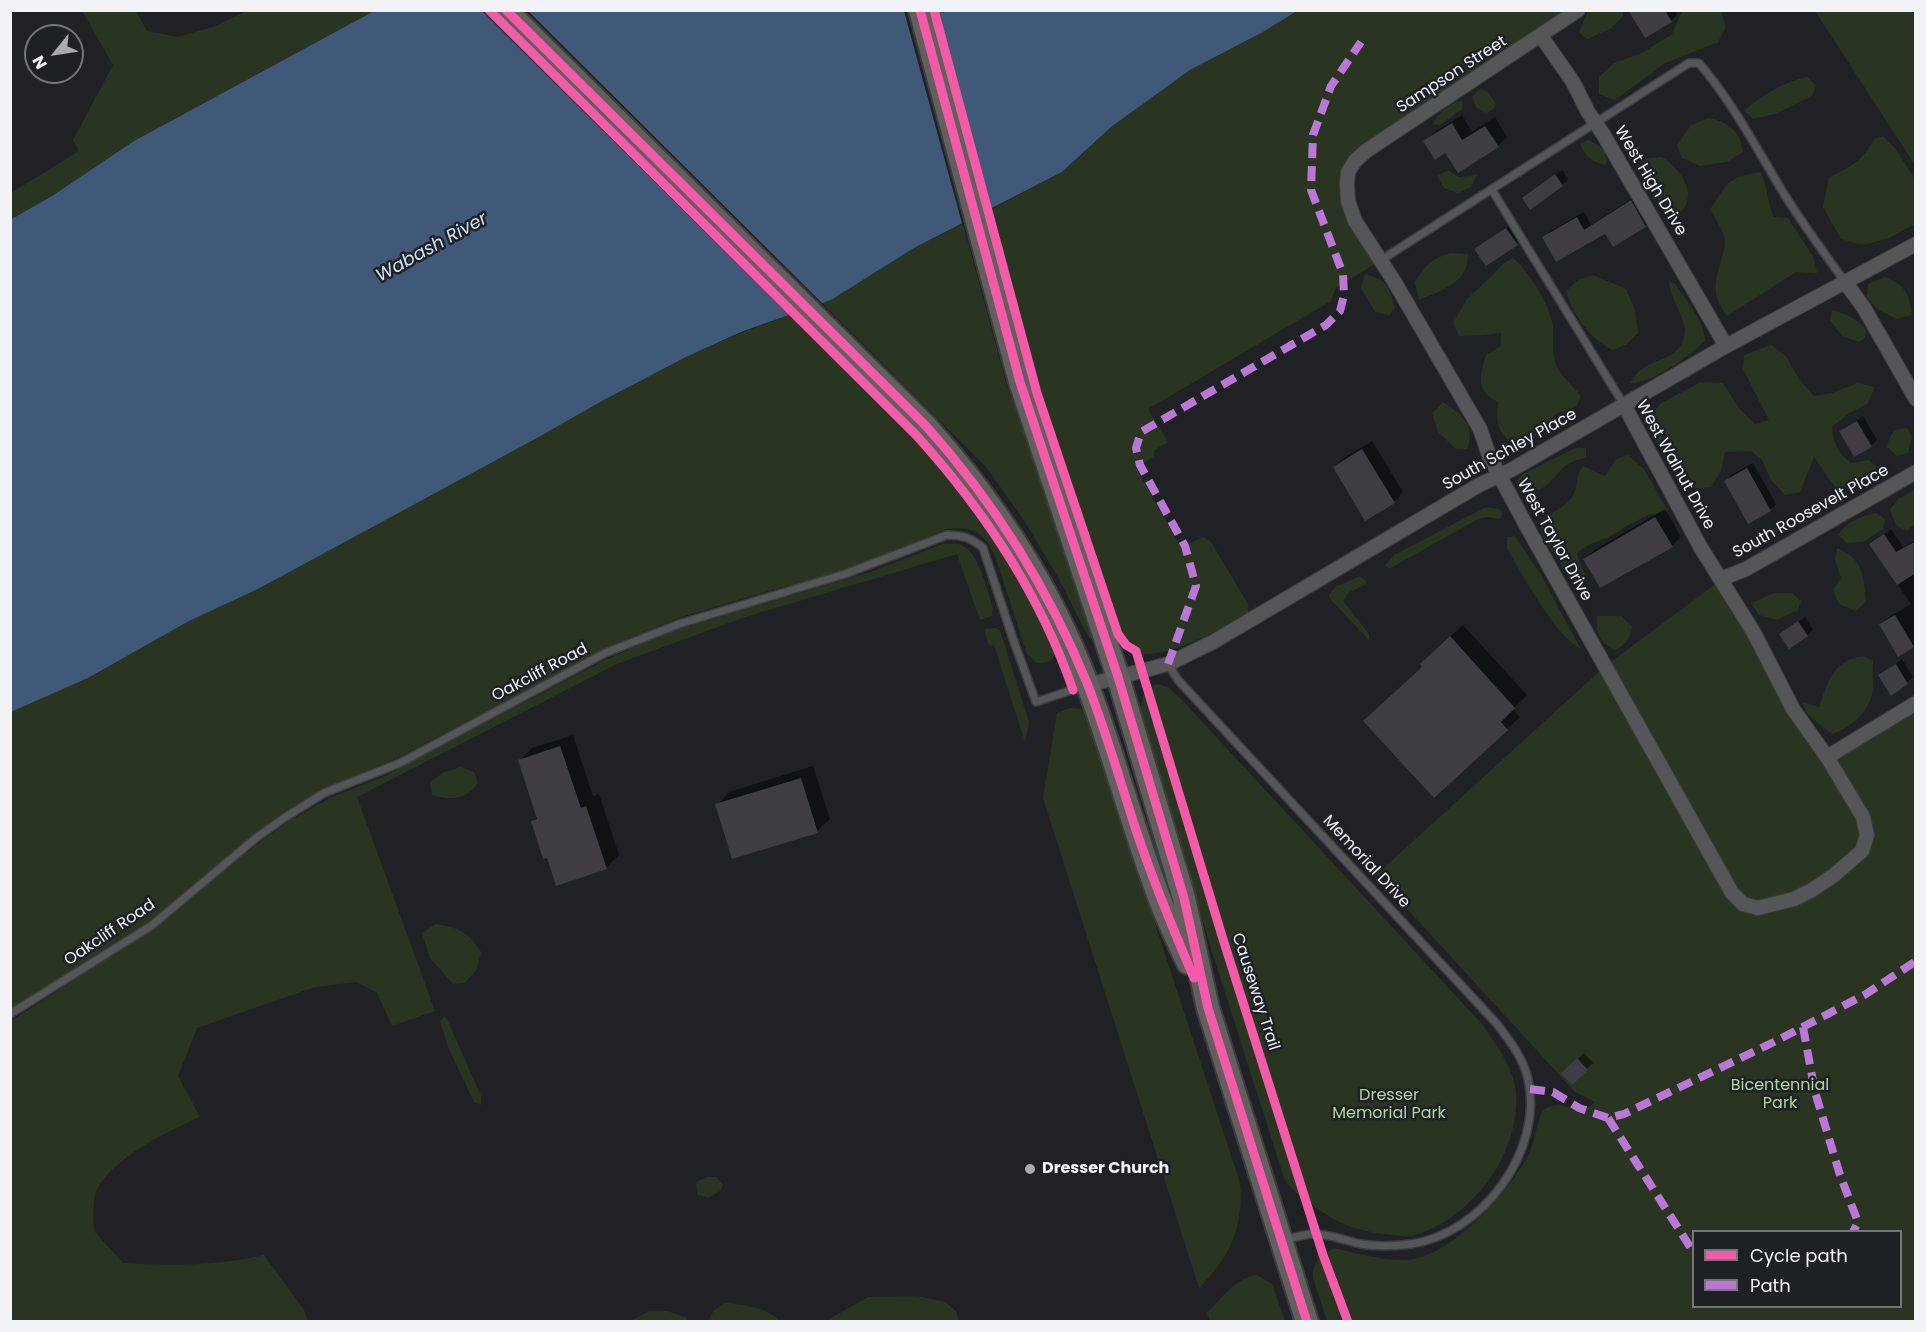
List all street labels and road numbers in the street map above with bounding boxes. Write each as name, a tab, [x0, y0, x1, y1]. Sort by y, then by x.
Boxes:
street label: Sampson Street	[1393, 32, 1511, 118]
street label: West High Drive	[1610, 123, 1690, 239]
street label: West Walnut Drive	[1631, 397, 1719, 533]
street label: South Schley Place	[1440, 405, 1580, 495]
street label: South Roosevelt Place	[1730, 461, 1892, 563]
street label: West Taylor Drive	[1512, 475, 1596, 605]
street label: Oakcliff Road	[489, 640, 591, 706]
street label: Memorial Drive	[1318, 812, 1414, 912]
street label: Oakcliff Road	[61, 896, 159, 970]
street label: Causeway Trail	[1227, 931, 1283, 1053]

